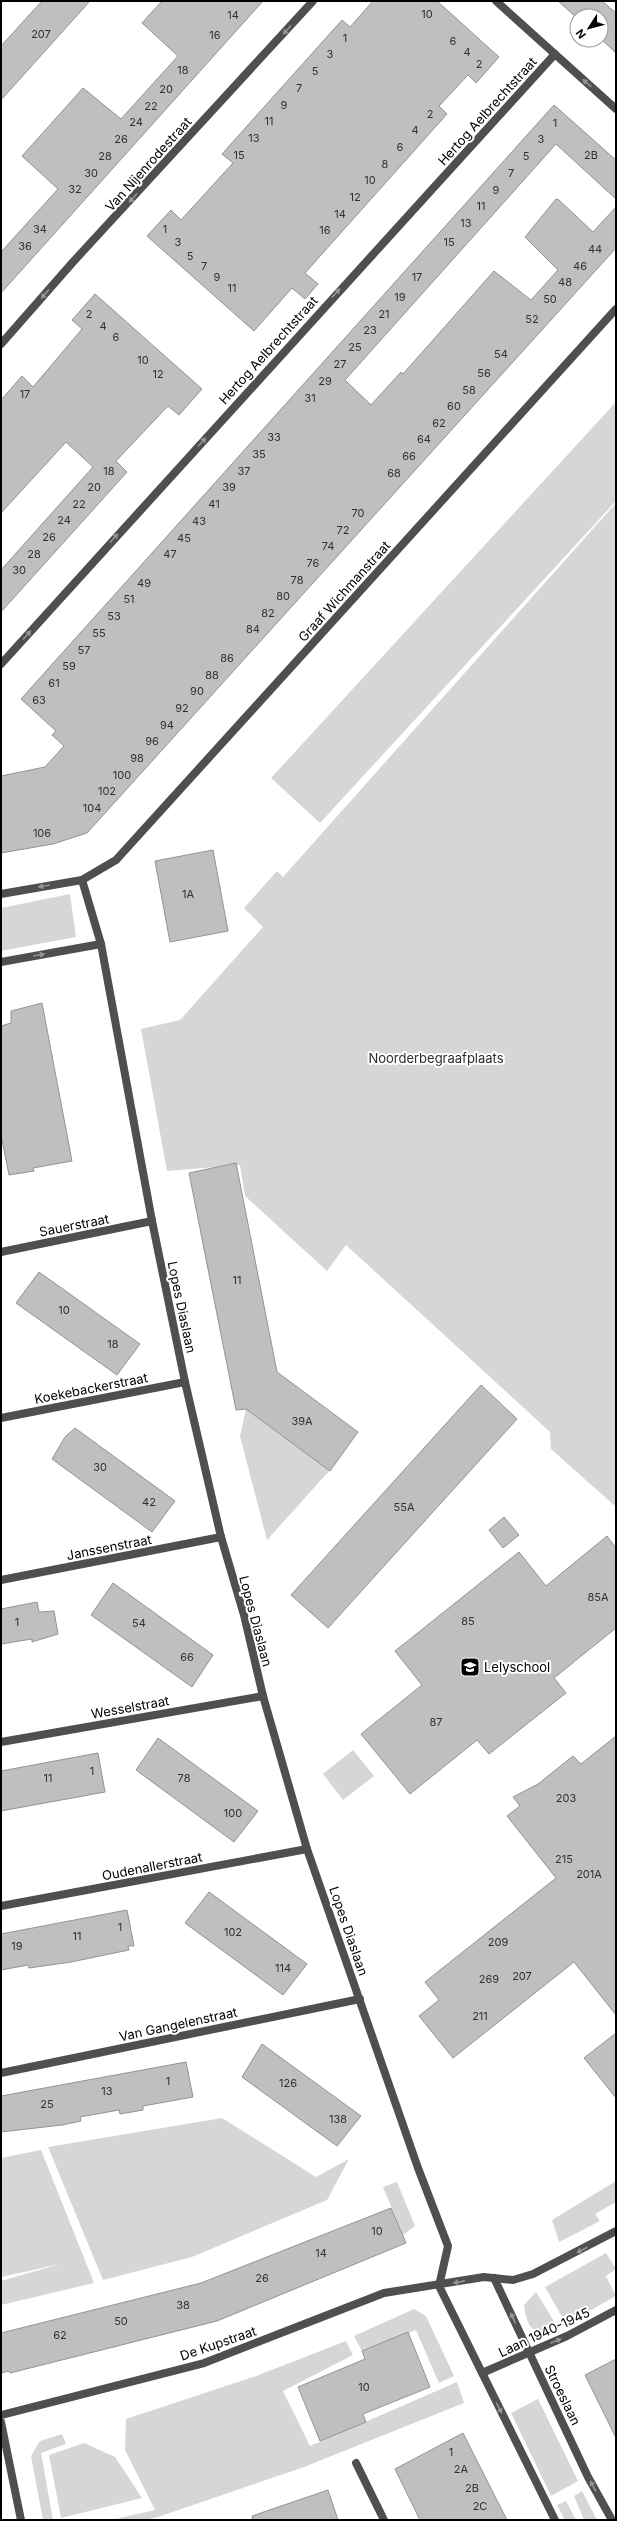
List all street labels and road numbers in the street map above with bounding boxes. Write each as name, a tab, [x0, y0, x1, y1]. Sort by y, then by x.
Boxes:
street label: Hertog Aelbrechtstraat	[434, 54, 540, 168]
street label: Van Nijenrodestraat	[102, 114, 194, 214]
street label: Hertog Aelbrechtstraat	[215, 293, 321, 407]
street label: Graaf Wichmanstraat	[295, 537, 393, 645]
street label: Sauerstraat	[38, 1210, 110, 1240]
street label: Lopes Diaslaan	[164, 1260, 200, 1354]
street label: Koekebackerstraat	[33, 1369, 149, 1407]
street label: Janssenstraat	[65, 1531, 153, 1563]
street label: Lopes Diaslaan	[236, 1574, 276, 1668]
street label: Wesselstraat	[90, 1692, 170, 1722]
street label: Oudenallerstraat	[101, 1848, 203, 1884]
street label: Lopes Diaslaan	[326, 1884, 372, 1978]
street label: Van Gangelenstraat	[117, 2004, 239, 2044]
street label: Laan 1940-1945	[496, 2304, 592, 2360]
street label: De Kupstraat	[178, 2323, 258, 2363]
street label: Stroeslaan	[542, 2362, 584, 2428]

